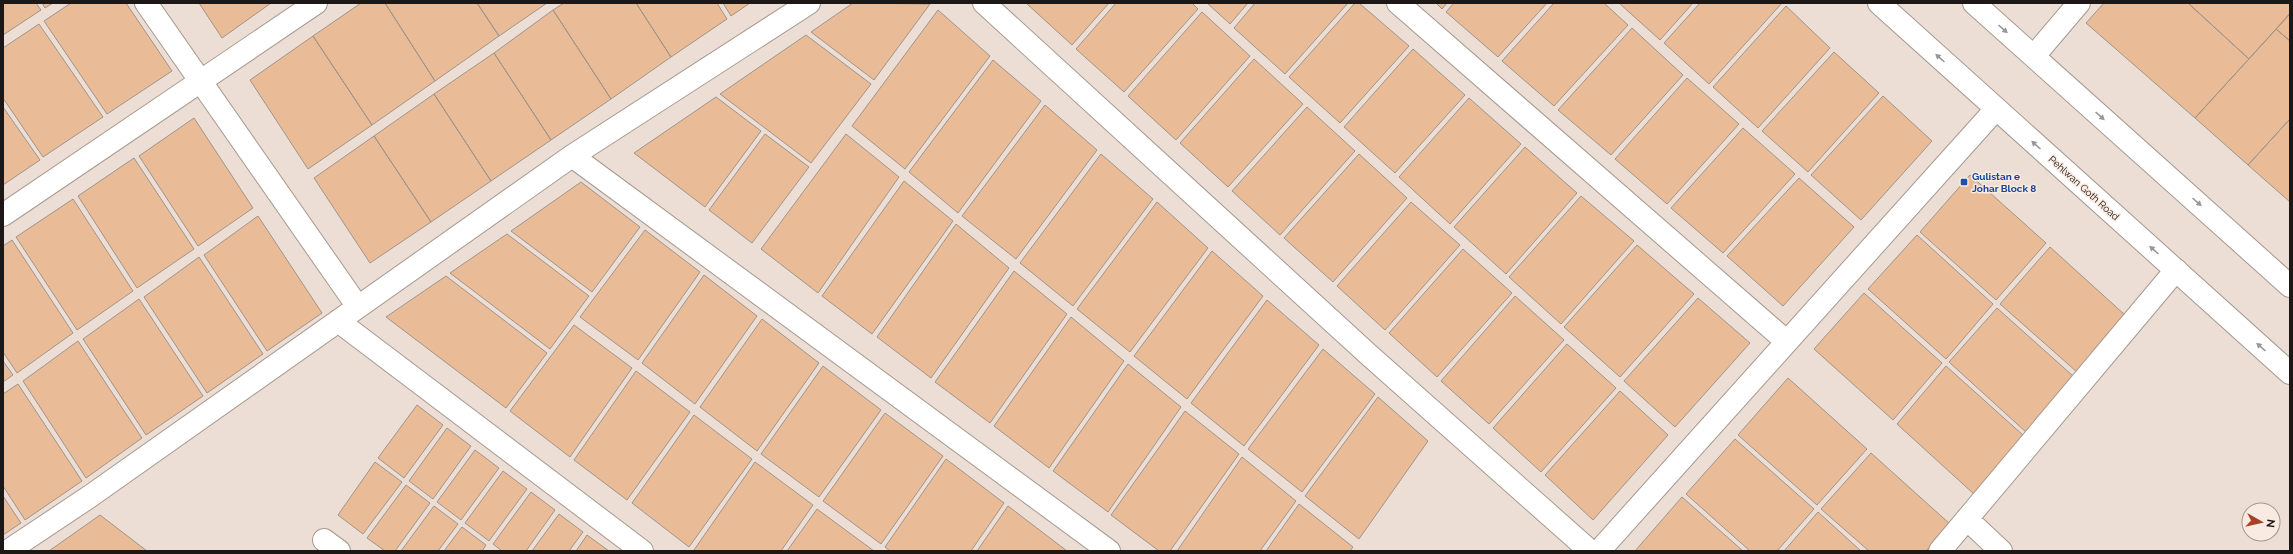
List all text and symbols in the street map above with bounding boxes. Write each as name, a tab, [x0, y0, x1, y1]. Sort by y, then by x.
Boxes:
one-way arrow	[1998, 24, 2008, 34]
one-way arrow	[1935, 54, 1944, 63]
one-way arrow	[2095, 111, 2105, 120]
one-way arrow	[2031, 140, 2041, 150]
street label: Pehlwan Goth Road	[2047, 153, 2121, 223]
place label: Gulistan e Johar Block 8	[1972, 171, 2036, 194]
marker: Gulistan e Johar Block 8	[1959, 177, 1969, 187]
one-way arrow	[2191, 198, 2202, 207]
one-way arrow	[2149, 246, 2159, 255]
one-way arrow	[2256, 342, 2266, 351]
north arrow	[2241, 502, 2281, 542]
text: N	[2263, 518, 2277, 528]

